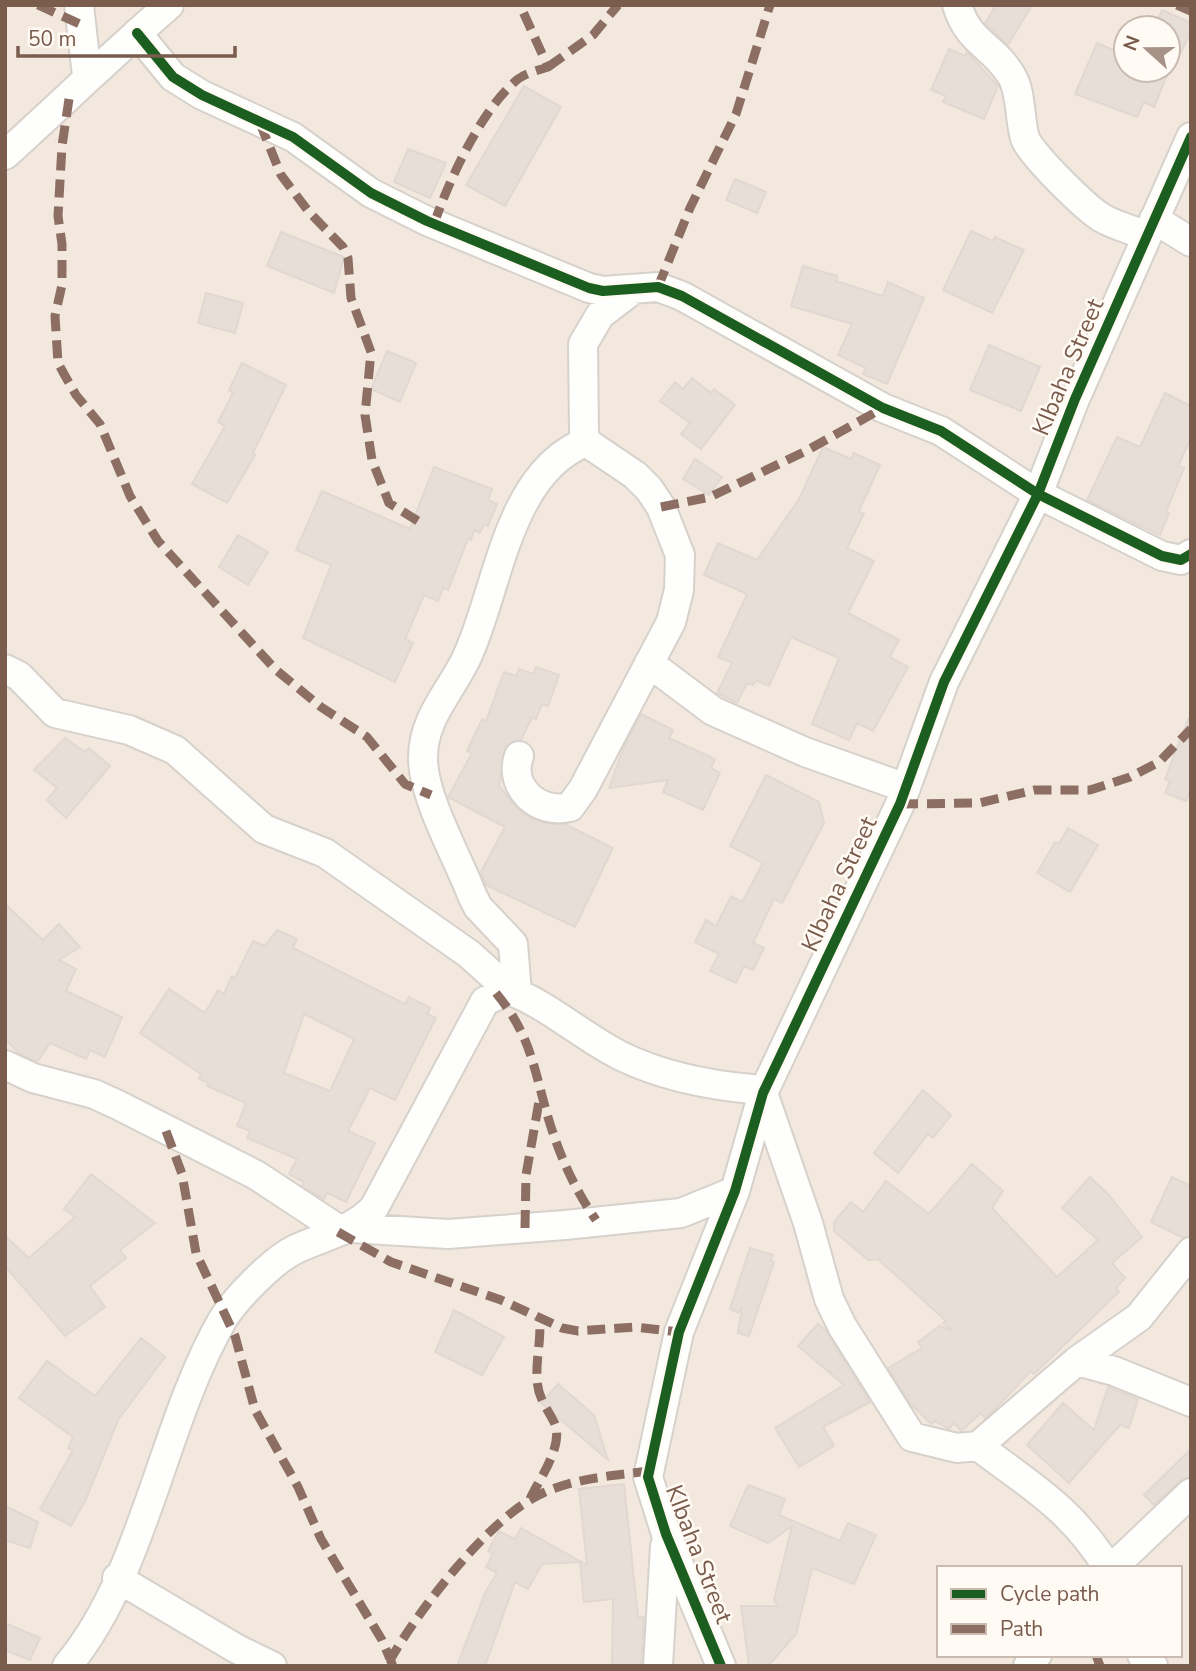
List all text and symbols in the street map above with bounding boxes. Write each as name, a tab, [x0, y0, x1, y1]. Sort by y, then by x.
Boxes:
scale bar	[18, 14, 234, 58]
north arrow	[1112, 14, 1182, 84]
text: 50 m	[28, 25, 77, 53]
text: N	[1117, 32, 1147, 55]
street label: KIbaha Street	[1025, 293, 1111, 440]
street label: KIbaha Street	[794, 811, 885, 957]
street label: KIbaha Street	[658, 1480, 740, 1628]
legend	[937, 1566, 1182, 1657]
text: Cycle path	[1000, 1580, 1099, 1608]
text: Path	[1000, 1615, 1043, 1643]

